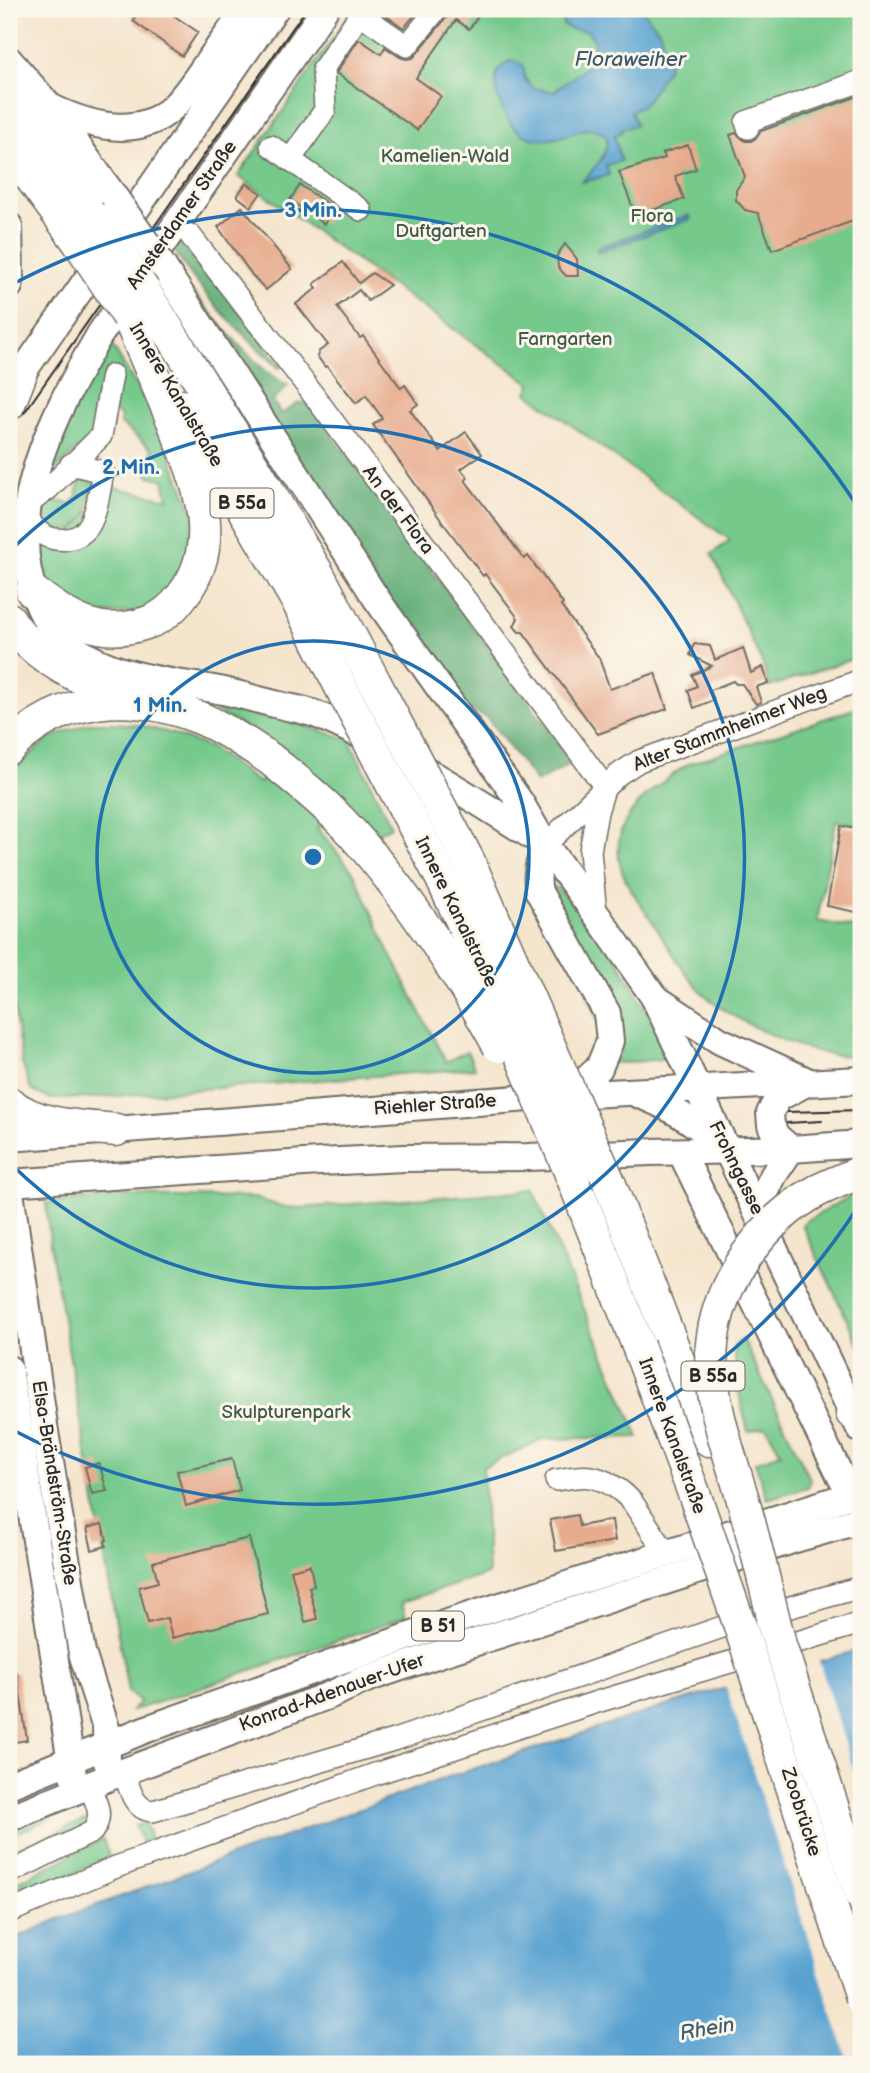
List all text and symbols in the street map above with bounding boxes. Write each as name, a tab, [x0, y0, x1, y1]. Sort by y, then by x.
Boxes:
water label: Floraweiher	[574, 47, 687, 72]
street label: Amsterdamer Straße	[122, 136, 242, 294]
park label: Kamelien-Wald	[381, 145, 509, 168]
text: 3 Min.	[284, 198, 342, 223]
park label: Flora	[630, 205, 674, 228]
park label: Duftgarten	[395, 220, 487, 243]
street label: Innere Kanalstraße	[124, 319, 228, 471]
park label: Farngarten	[517, 328, 613, 351]
text: 2 Min.	[102, 455, 160, 480]
street label: An der Flora	[357, 461, 439, 559]
road number: B 55a	[210, 489, 274, 518]
street label: Alter Stammheimer Weg	[630, 681, 830, 777]
text: 1 Min.	[133, 693, 187, 718]
street label: Innere Kanalstraße	[410, 833, 502, 991]
centre of rings	[301, 845, 325, 869]
street label: Riehler Straße	[373, 1089, 497, 1121]
street label: Frohngasse	[703, 1117, 769, 1219]
street label: Innere Kanalstraße	[633, 1355, 711, 1517]
road number: B 55a	[682, 1362, 744, 1391]
street label: Elsa-Brändström-Straße	[26, 1379, 82, 1587]
park label: Skulpturenpark	[221, 1401, 351, 1424]
road number: B 51	[412, 1611, 464, 1640]
street label: Konrad-Adenauer-Ufer	[236, 1648, 429, 1737]
street label: Zoobrücke	[776, 1764, 826, 1859]
water label: Rhein	[678, 2012, 736, 2046]

